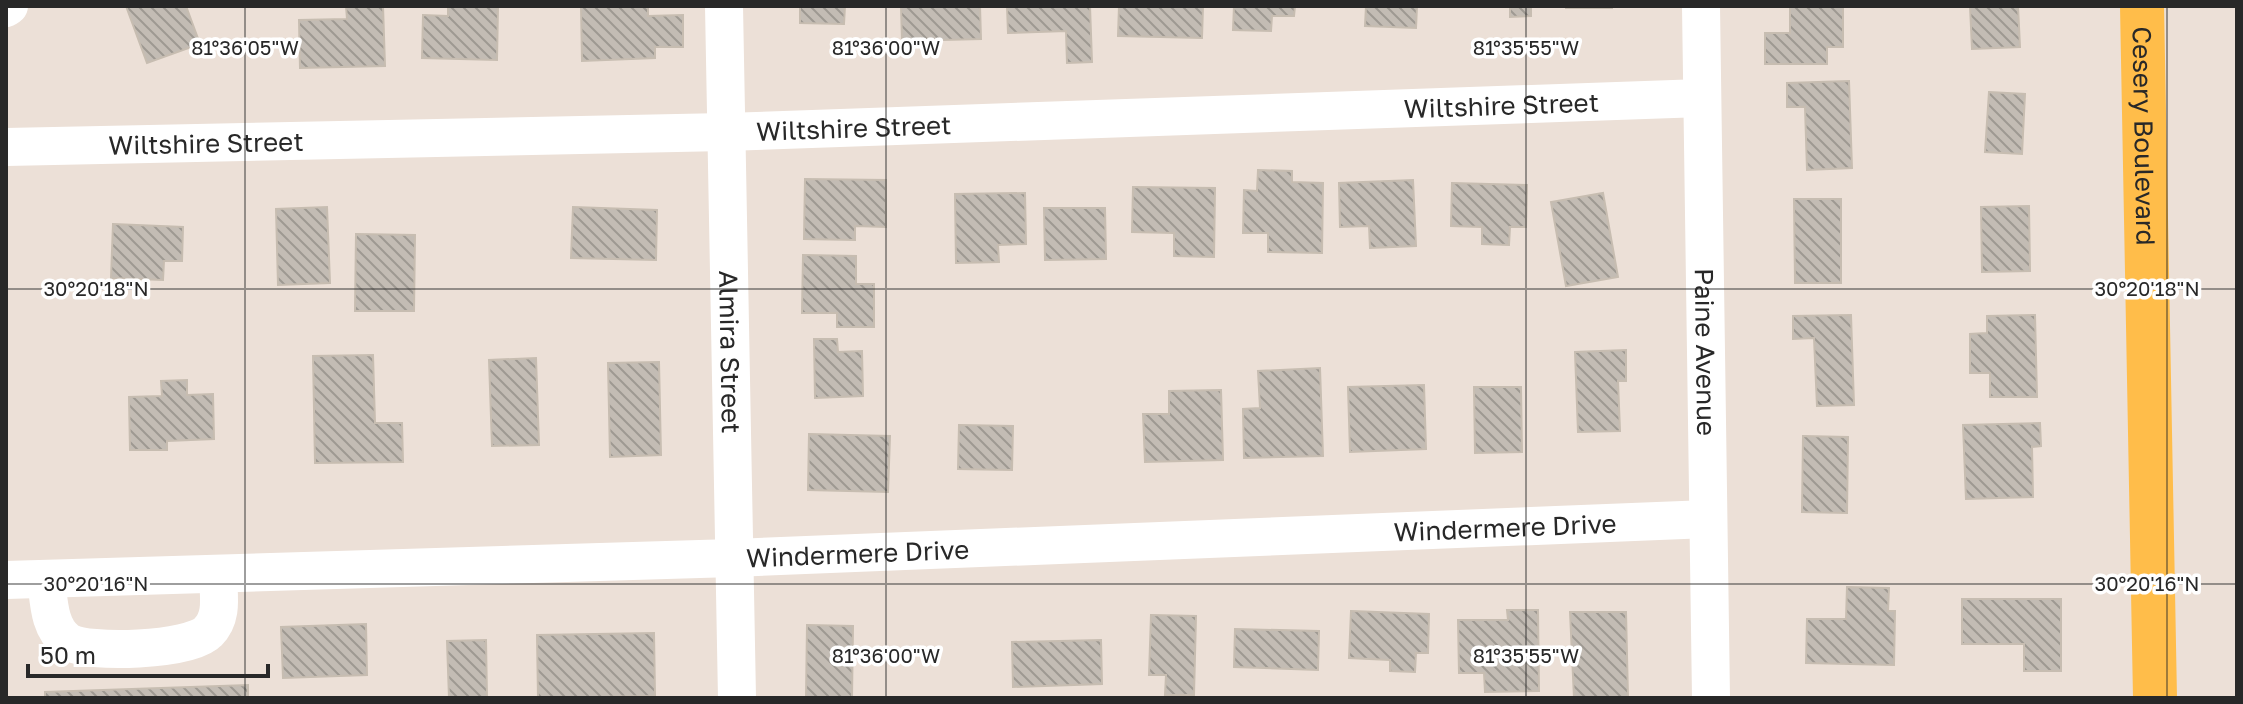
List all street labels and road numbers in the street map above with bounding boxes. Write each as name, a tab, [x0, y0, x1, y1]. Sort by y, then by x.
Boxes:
street label: Cesery Boulevard	[2127, 26, 2162, 246]
street label: Wiltshire Street	[1403, 86, 1600, 124]
street label: Wiltshire Street	[756, 109, 952, 146]
street label: Wiltshire Street	[108, 125, 304, 160]
street label: Paine Avenue	[1689, 268, 1723, 436]
street label: Almira Street	[713, 270, 748, 434]
street label: Windermere Drive	[1393, 507, 1617, 547]
street label: Windermere Drive	[745, 533, 970, 573]

